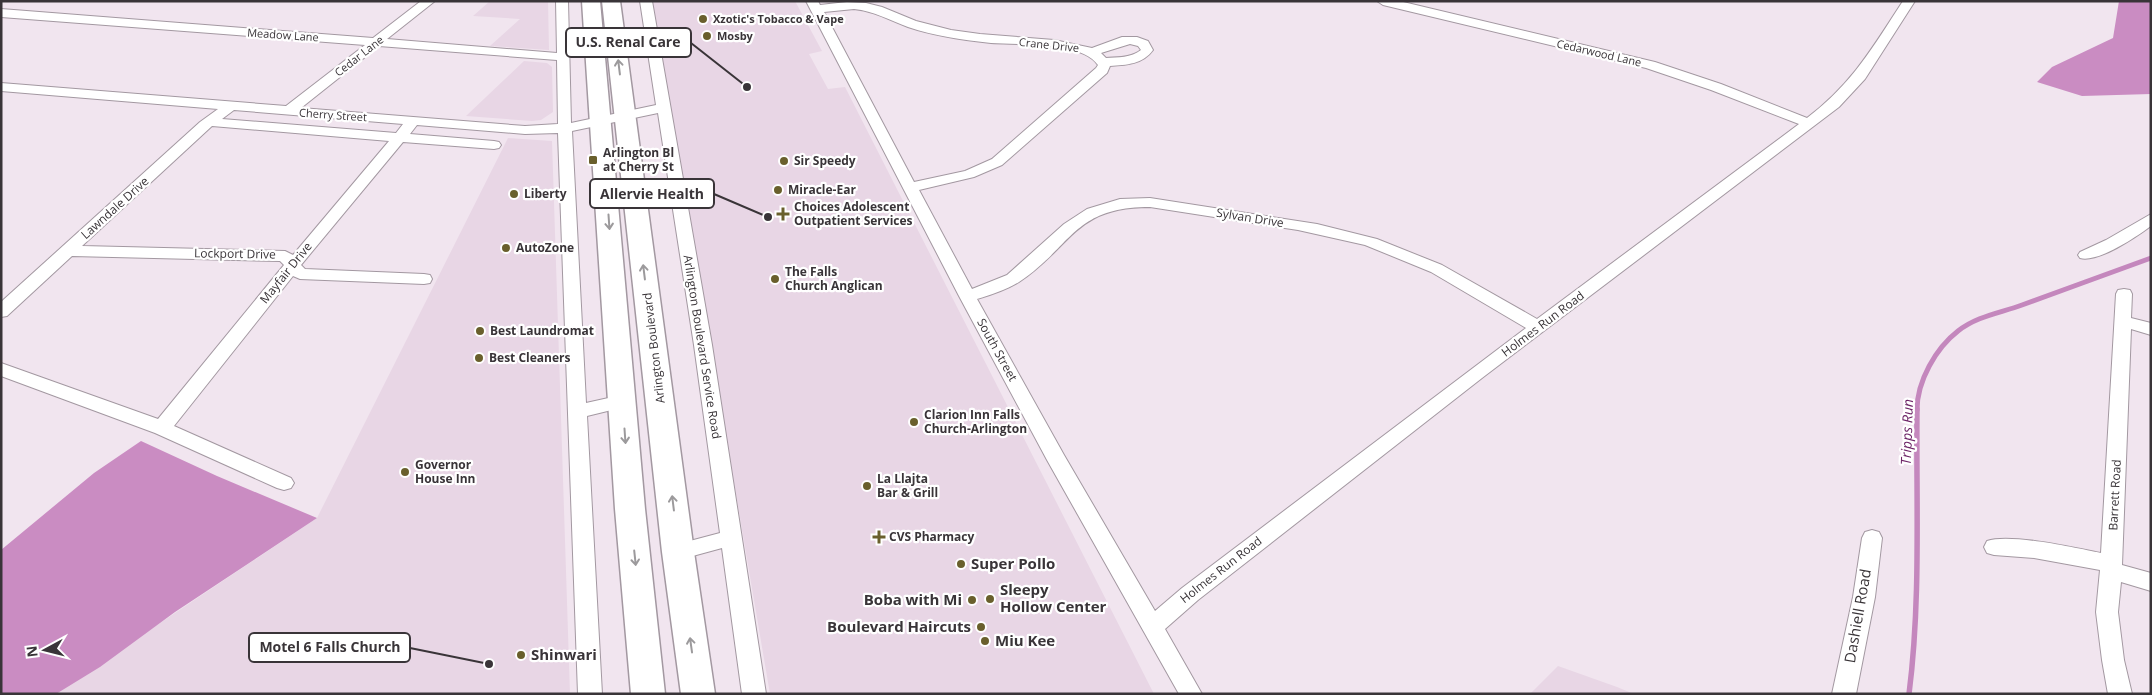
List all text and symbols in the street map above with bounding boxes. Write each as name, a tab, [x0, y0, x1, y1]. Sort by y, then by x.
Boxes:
place label: Xzotic's Tobacco & Vape	[713, 11, 844, 26]
marker: Xzotic's Tobacco & Vape	[697, 13, 709, 25]
street label: Meadow Lane	[247, 25, 319, 44]
callout: U.S. Renal Care	[566, 28, 691, 57]
place label: Mosby	[717, 28, 754, 43]
marker: Mosby	[701, 30, 713, 42]
street label: Cedar Lane	[331, 32, 386, 79]
text: U.S. Renal Care	[576, 32, 681, 51]
street label: Crane Drive	[1018, 34, 1080, 55]
street label: Cedarwood Lane	[1555, 35, 1643, 70]
one-way arrow	[614, 59, 624, 75]
street label: Cherry Street	[299, 105, 368, 124]
place label: Arlington Bl at Cherry St	[603, 144, 674, 175]
place label: Sir Speedy	[794, 152, 856, 169]
marker: Arlington Bl at Cherry St	[587, 154, 599, 166]
marker: Sir Speedy	[778, 155, 790, 167]
street label: Lawndale Drive	[77, 172, 152, 243]
callout: Allervie Health	[590, 179, 714, 208]
place label: Miracle-Ear	[788, 181, 856, 198]
text: Allervie Health	[600, 184, 704, 203]
marker: Miracle-Ear	[772, 184, 784, 196]
place label: Liberty	[524, 185, 567, 202]
marker: Liberty	[508, 188, 520, 200]
place label: Choices Adolescent Outpatient Services	[794, 198, 913, 229]
street label: Sylvan Drive	[1215, 204, 1285, 231]
marker: Choices Adolescent Outpatient Services	[776, 207, 790, 221]
one-way arrow	[604, 213, 614, 229]
street label: Mayfair Drive	[256, 238, 316, 307]
place label: AutoZone	[516, 239, 574, 256]
marker: AutoZone	[500, 242, 512, 254]
street label: Lockport Drive	[194, 244, 276, 263]
street label: Arlington Boulevard Service Road	[680, 254, 725, 440]
place label: The Falls Church Anglican	[785, 263, 883, 294]
one-way arrow	[639, 265, 649, 281]
marker: The Falls Church Anglican	[769, 273, 781, 285]
street label: Holmes Run Road	[1498, 287, 1588, 360]
street label: Arlington Boulevard	[638, 292, 669, 404]
street label: South Street	[973, 315, 1022, 384]
place label: Best Laundromat	[490, 322, 594, 339]
marker: Best Laundromat	[474, 325, 486, 337]
place label: Best Cleaners	[489, 349, 571, 366]
marker: Best Cleaners	[473, 352, 485, 364]
water label: Tripps Run	[1896, 399, 1917, 465]
place label: Clarion Inn Falls Church-Arlington	[924, 406, 1027, 437]
marker: Clarion Inn Falls Church-Arlington	[908, 416, 920, 428]
one-way arrow	[620, 428, 629, 444]
place label: Governor House Inn	[415, 456, 475, 487]
street label: Barrett Road	[2104, 459, 2125, 531]
marker: Governor House Inn	[399, 466, 411, 478]
place label: La Llajta Bar & Grill	[877, 470, 938, 501]
marker: La Llajta Bar & Grill	[861, 480, 873, 492]
one-way arrow	[667, 496, 677, 512]
place label: CVS Pharmacy	[889, 528, 974, 545]
marker: CVS Pharmacy	[873, 531, 885, 543]
street label: Holmes Run Road	[1176, 532, 1265, 607]
one-way arrow	[630, 549, 640, 565]
place label: Super Pollo	[971, 553, 1055, 573]
marker: Super Pollo	[955, 558, 967, 570]
street label: Dashiell Road	[1839, 567, 1875, 664]
place label: Sleepy Hollow Center	[1000, 579, 1107, 616]
place label: Boba with Mi	[864, 589, 962, 609]
marker: Sleepy Hollow Center	[984, 593, 996, 605]
marker: Boba with Mi	[966, 594, 978, 606]
place label: Boulevard Haircuts	[827, 616, 971, 636]
marker: Boulevard Haircuts	[975, 621, 987, 633]
north arrow	[20, 625, 70, 675]
place label: Miu Kee	[995, 630, 1055, 650]
callout: Motel 6 Falls Church	[249, 633, 410, 662]
marker: Miu Kee	[979, 635, 991, 647]
text: Motel 6 Falls Church	[259, 637, 401, 656]
one-way arrow	[686, 638, 696, 654]
place label: Shinwari	[531, 644, 597, 664]
text: N	[21, 645, 42, 658]
marker: Shinwari	[515, 649, 527, 661]

